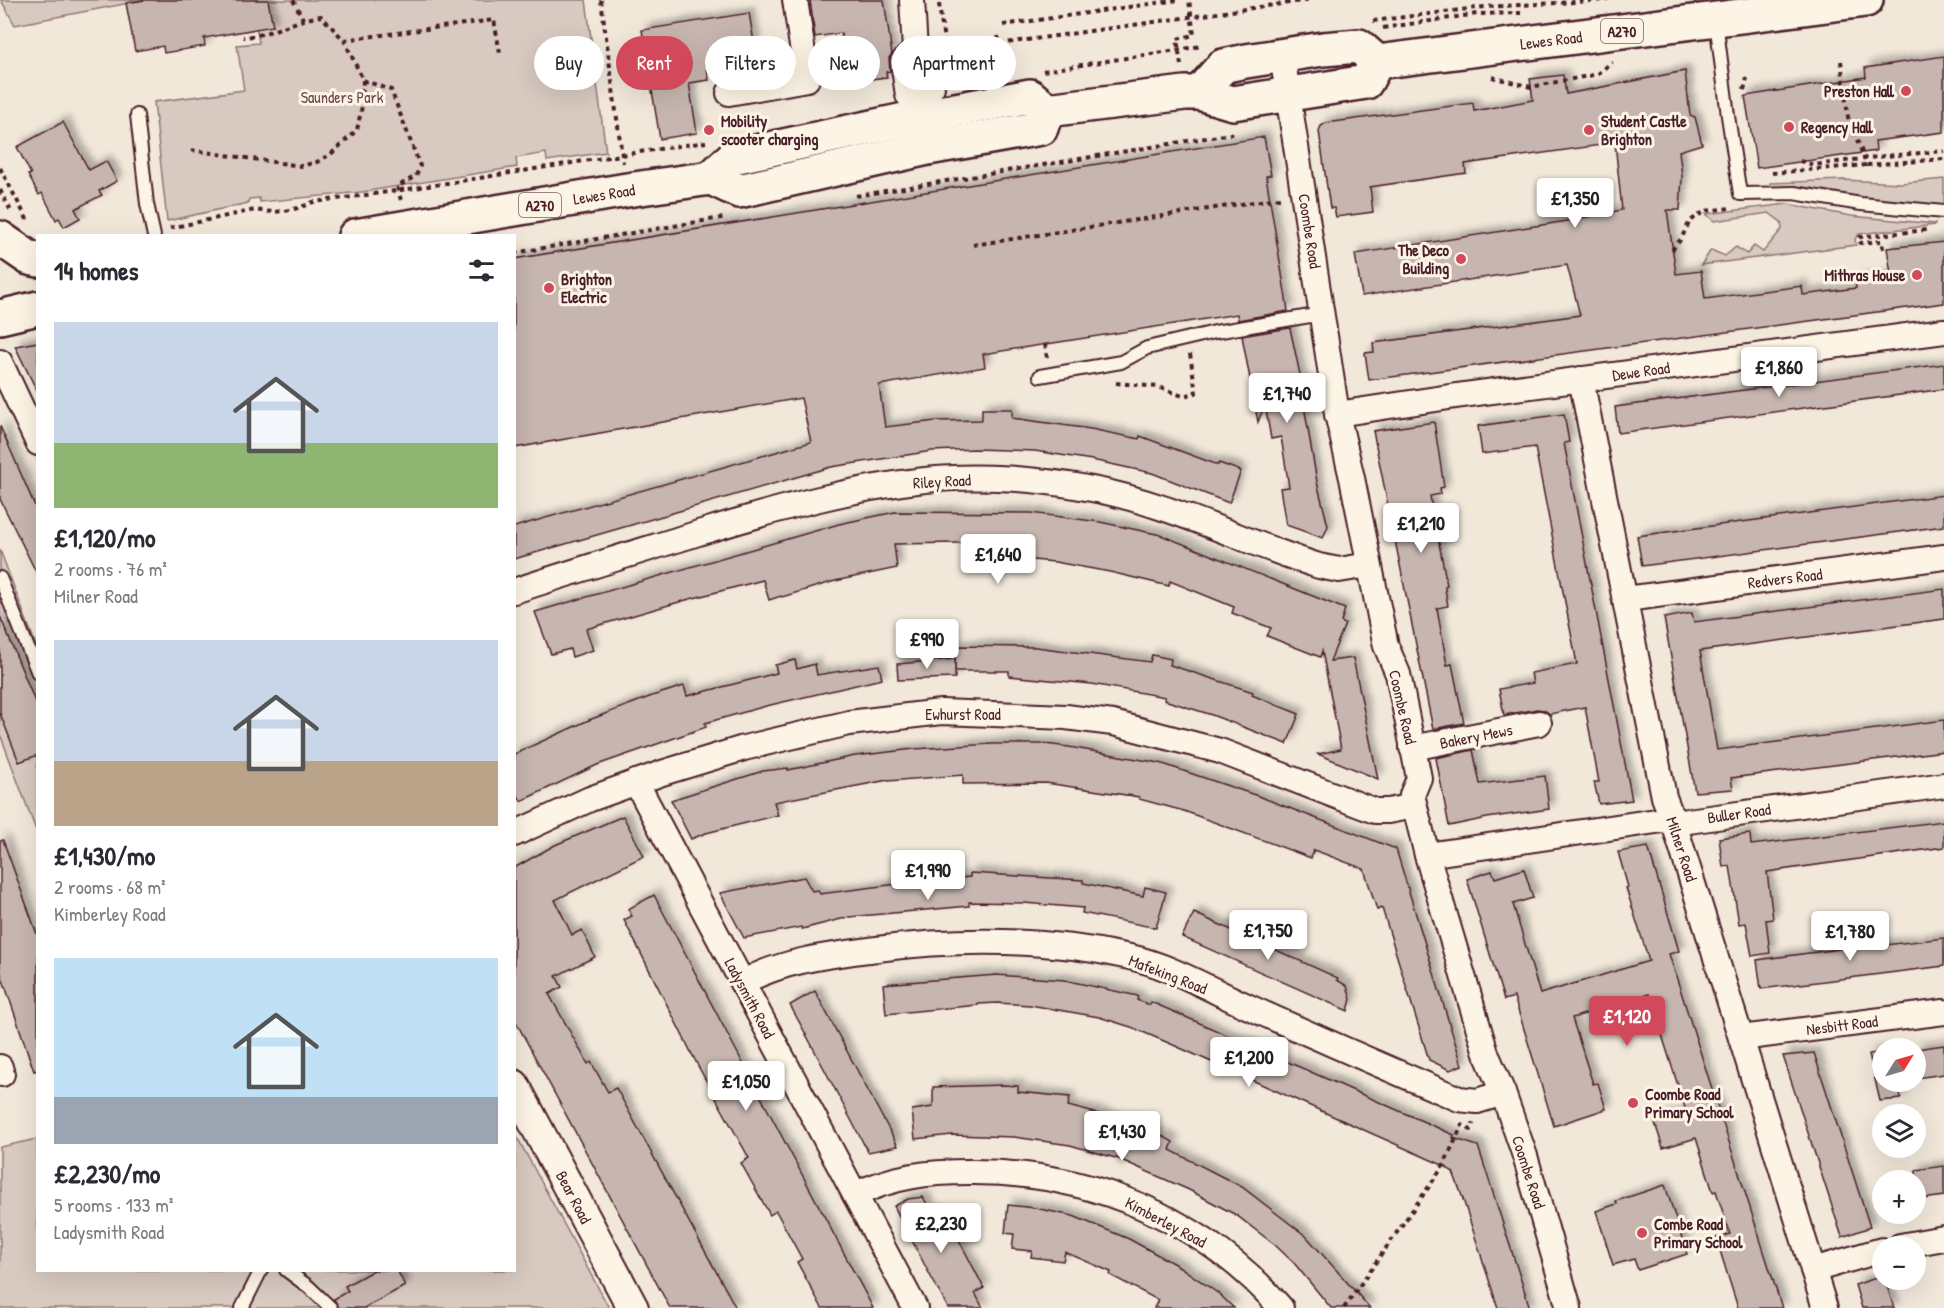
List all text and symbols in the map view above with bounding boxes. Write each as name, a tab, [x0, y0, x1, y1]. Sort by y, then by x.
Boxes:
road number: A270	[1601, 19, 1643, 43]
street label: Lewes Road	[1519, 25, 1583, 55]
chip: Buy	[534, 36, 604, 90]
chip: Rent	[616, 36, 693, 90]
chip: Filters	[705, 36, 796, 90]
chip: New	[808, 36, 880, 90]
chip: Apartment	[892, 36, 1016, 90]
place label: Preston Hall	[1824, 80, 1895, 102]
marker: Preston Hall	[1899, 84, 1913, 98]
park label: Saunders Park	[301, 86, 384, 108]
place label: Mobility scooter charging	[721, 110, 818, 151]
place label: Student Castle Brighton	[1601, 110, 1687, 151]
place label: Regency Hall	[1801, 116, 1874, 139]
marker: Regency Hall	[1782, 120, 1796, 134]
marker: Mobility scooter charging	[702, 123, 716, 137]
marker: Student Castle Brighton	[1582, 123, 1596, 137]
street label: Lewes Road	[572, 178, 636, 210]
pin: £1,350	[1526, 178, 1624, 229]
text: £1,350	[1551, 184, 1599, 211]
street label: Coombe Road	[1293, 192, 1327, 270]
road number: A270	[519, 193, 561, 217]
place label: The Deco Building	[1397, 239, 1450, 280]
marker: The Deco Building	[1454, 252, 1468, 266]
text: 14 homes	[54, 253, 139, 288]
icon: filters	[465, 254, 498, 287]
place label: Mithras House	[1825, 264, 1906, 286]
place label: Brighton Electric	[561, 268, 612, 308]
marker: Mithras House	[1910, 268, 1924, 282]
marker: Brighton Electric	[542, 281, 556, 295]
pin: £1,860	[1730, 347, 1828, 398]
text: £1,860	[1755, 353, 1803, 380]
street label: Dewe Road	[1611, 356, 1671, 386]
icon: home	[222, 361, 330, 469]
pin: £1,740	[1238, 373, 1336, 424]
text: £1,740	[1263, 379, 1311, 406]
street label: Riley Road	[912, 468, 972, 494]
pin: £1,210	[1372, 503, 1470, 554]
text: £1,210	[1397, 509, 1445, 536]
text: £1,120/mo	[54, 520, 155, 555]
pin: £1,640	[949, 534, 1047, 585]
text: £1,640	[975, 540, 1021, 567]
text: 2 rooms · 76 m²	[54, 555, 167, 582]
street label: Redvers Road	[1747, 563, 1823, 593]
text: Milner Road	[54, 582, 138, 609]
pin: £990	[891, 619, 963, 670]
text: £990	[910, 625, 944, 652]
street label: Coombe Road	[1384, 668, 1422, 746]
icon: home	[222, 679, 330, 787]
street label: Ewhurst Road	[925, 703, 1001, 725]
street label: Bakery Mews	[1438, 718, 1514, 754]
street label: Buller Road	[1706, 798, 1772, 828]
street label: Milner Road	[1661, 814, 1703, 884]
text: £1,430/mo	[54, 838, 155, 873]
pin: £1,990	[879, 850, 977, 901]
text: £1,990	[905, 856, 951, 883]
text: 2 rooms · 68 m²	[54, 873, 166, 900]
text: Kimberley Road	[54, 900, 166, 927]
pin: £1,750	[1219, 910, 1317, 961]
pin: £1,780	[1801, 911, 1899, 962]
text: £1,750	[1243, 916, 1293, 943]
text: £1,780	[1825, 917, 1875, 944]
street label: Mafeking Road	[1126, 949, 1210, 999]
street label: Ladysmith Road	[720, 954, 780, 1042]
pin: £1,120	[1578, 996, 1676, 1047]
icon: home	[222, 997, 330, 1105]
text: £1,120	[1603, 1002, 1651, 1029]
street label: Nesbitt Road	[1805, 1010, 1879, 1040]
pin: £1,200	[1200, 1037, 1298, 1088]
north arrow	[1872, 1038, 1926, 1092]
map controls	[1872, 1038, 1926, 1290]
text: £1,200	[1224, 1043, 1274, 1070]
pin: £1,050	[697, 1061, 795, 1112]
text: £1,050	[722, 1067, 770, 1094]
place label: Coombe Road Primary School	[1645, 1083, 1734, 1124]
marker: Coombe Road Primary School	[1626, 1096, 1640, 1110]
button: layers	[1872, 1104, 1926, 1158]
pin: £1,430	[1073, 1111, 1171, 1162]
text: £1,430	[1098, 1117, 1146, 1144]
street label: Coombe Road	[1507, 1133, 1551, 1211]
text: £2,230/mo	[54, 1156, 160, 1191]
street label: Bear Road	[551, 1167, 597, 1227]
button: +	[1872, 1170, 1926, 1224]
text: 5 rooms · 133 m²	[54, 1191, 173, 1218]
street label: Kimberley Road	[1121, 1191, 1211, 1253]
pin: £2,230	[892, 1203, 990, 1254]
text: £2,230	[915, 1209, 967, 1236]
place label: Combe Road Primary School	[1654, 1213, 1743, 1254]
text: Ladysmith Road	[54, 1218, 164, 1245]
marker: Combe Road Primary School	[1635, 1226, 1649, 1240]
button: −	[1872, 1236, 1926, 1290]

